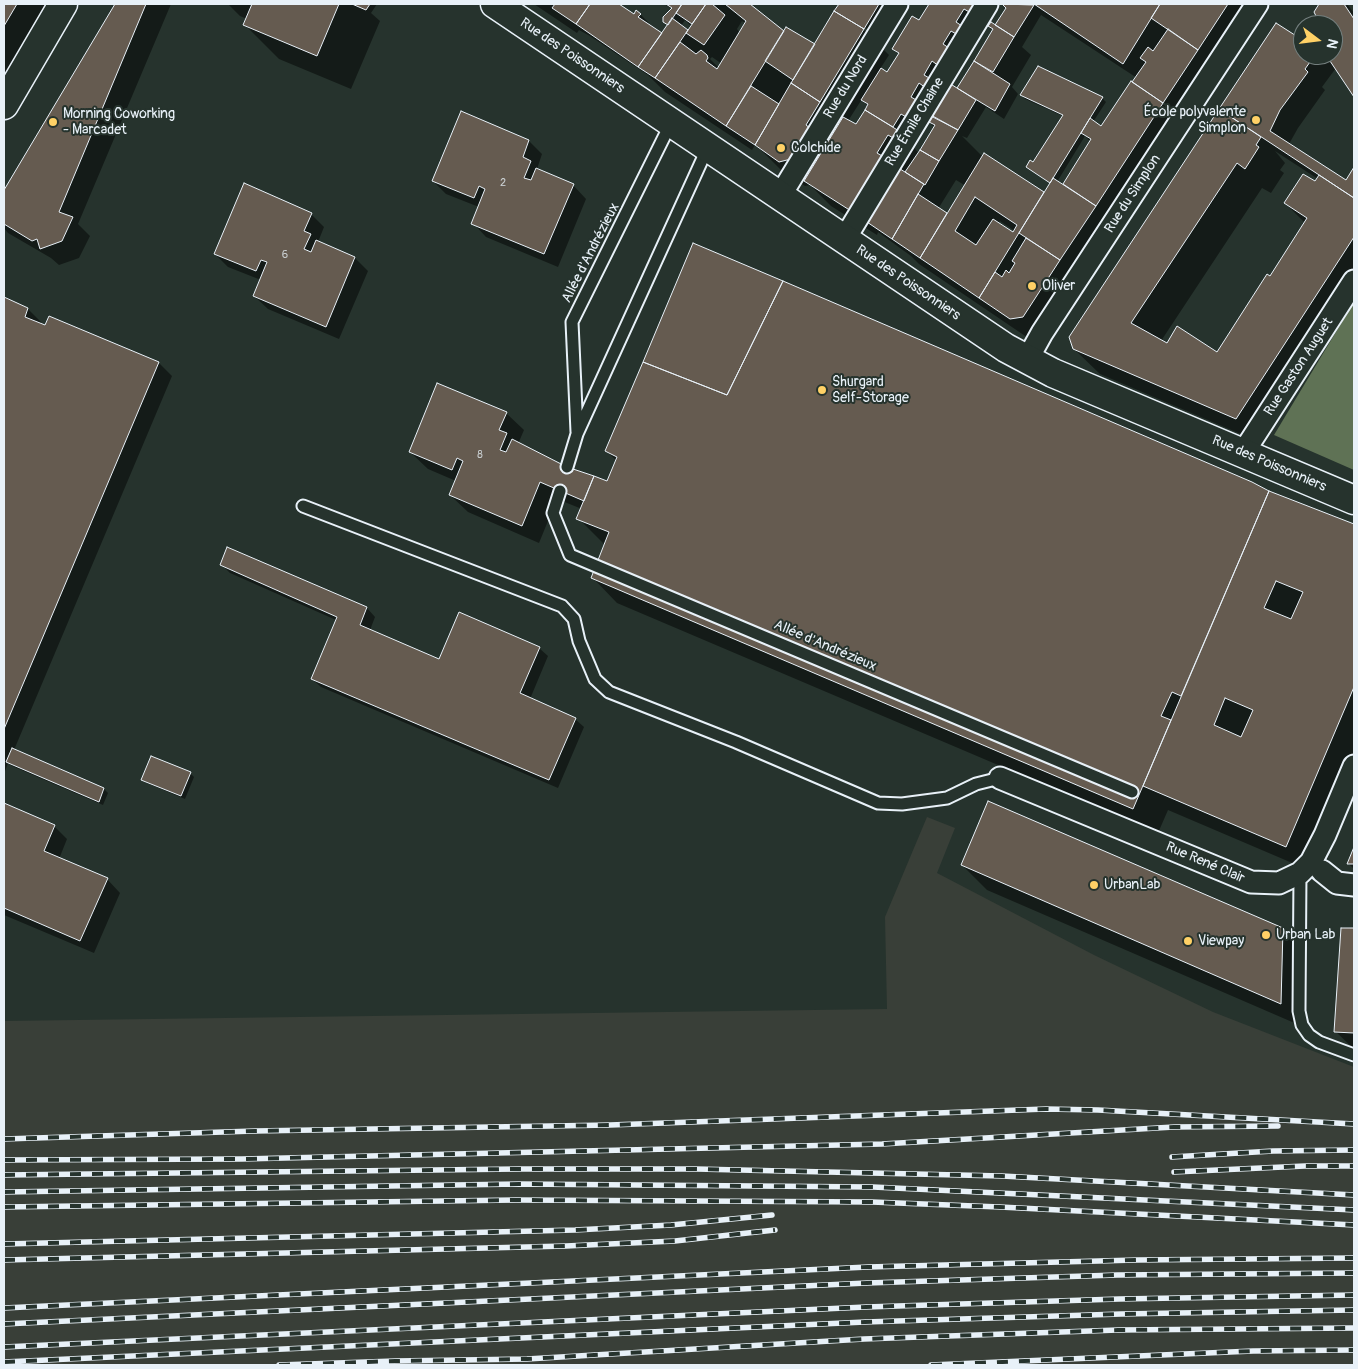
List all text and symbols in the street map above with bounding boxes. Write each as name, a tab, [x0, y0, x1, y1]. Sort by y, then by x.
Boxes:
street label: Rue des Poissonniers	[517, 15, 627, 97]
north arrow	[1293, 15, 1343, 65]
text: N	[1323, 37, 1341, 51]
street label: Rue du Nord	[821, 52, 871, 122]
street label: Rue Émile Chaine	[882, 75, 948, 169]
place label: École polyvalente Simplon	[1144, 104, 1246, 136]
place label: Morning Coworking - Marcadet	[63, 106, 175, 138]
marker: École polyvalente Simplon	[1250, 114, 1262, 126]
marker: Morning Coworking - Marcadet	[47, 116, 59, 128]
place label: Colchide	[791, 140, 841, 156]
marker: Colchide	[775, 142, 787, 154]
street label: Rue du Simplon	[1101, 152, 1165, 236]
house number: 2	[500, 176, 506, 190]
street label: Allée d'Andrézieux	[559, 200, 623, 306]
street label: Rue des Poissonniers	[853, 242, 963, 324]
house number: 6	[282, 248, 288, 262]
place label: Oliver	[1042, 278, 1075, 294]
marker: Oliver	[1026, 280, 1038, 292]
street label: Rue Gaston Auguet	[1261, 315, 1337, 419]
place label: Shurgard Self-Storage	[832, 374, 909, 407]
marker: Shurgard Self-Storage	[816, 384, 828, 396]
street label: Rue des Poissonniers	[1209, 432, 1329, 496]
house number: 8	[477, 448, 483, 462]
street label: Allée d'Andrézieux	[771, 617, 879, 675]
street label: Rue René Clair	[1163, 839, 1247, 887]
place label: UrbanLab	[1104, 877, 1160, 893]
marker: UrbanLab	[1088, 879, 1100, 891]
place label: Urban Lab	[1276, 927, 1335, 943]
marker: Urban Lab	[1260, 929, 1272, 941]
place label: Viewpay	[1198, 933, 1244, 949]
marker: Viewpay	[1182, 935, 1194, 947]

